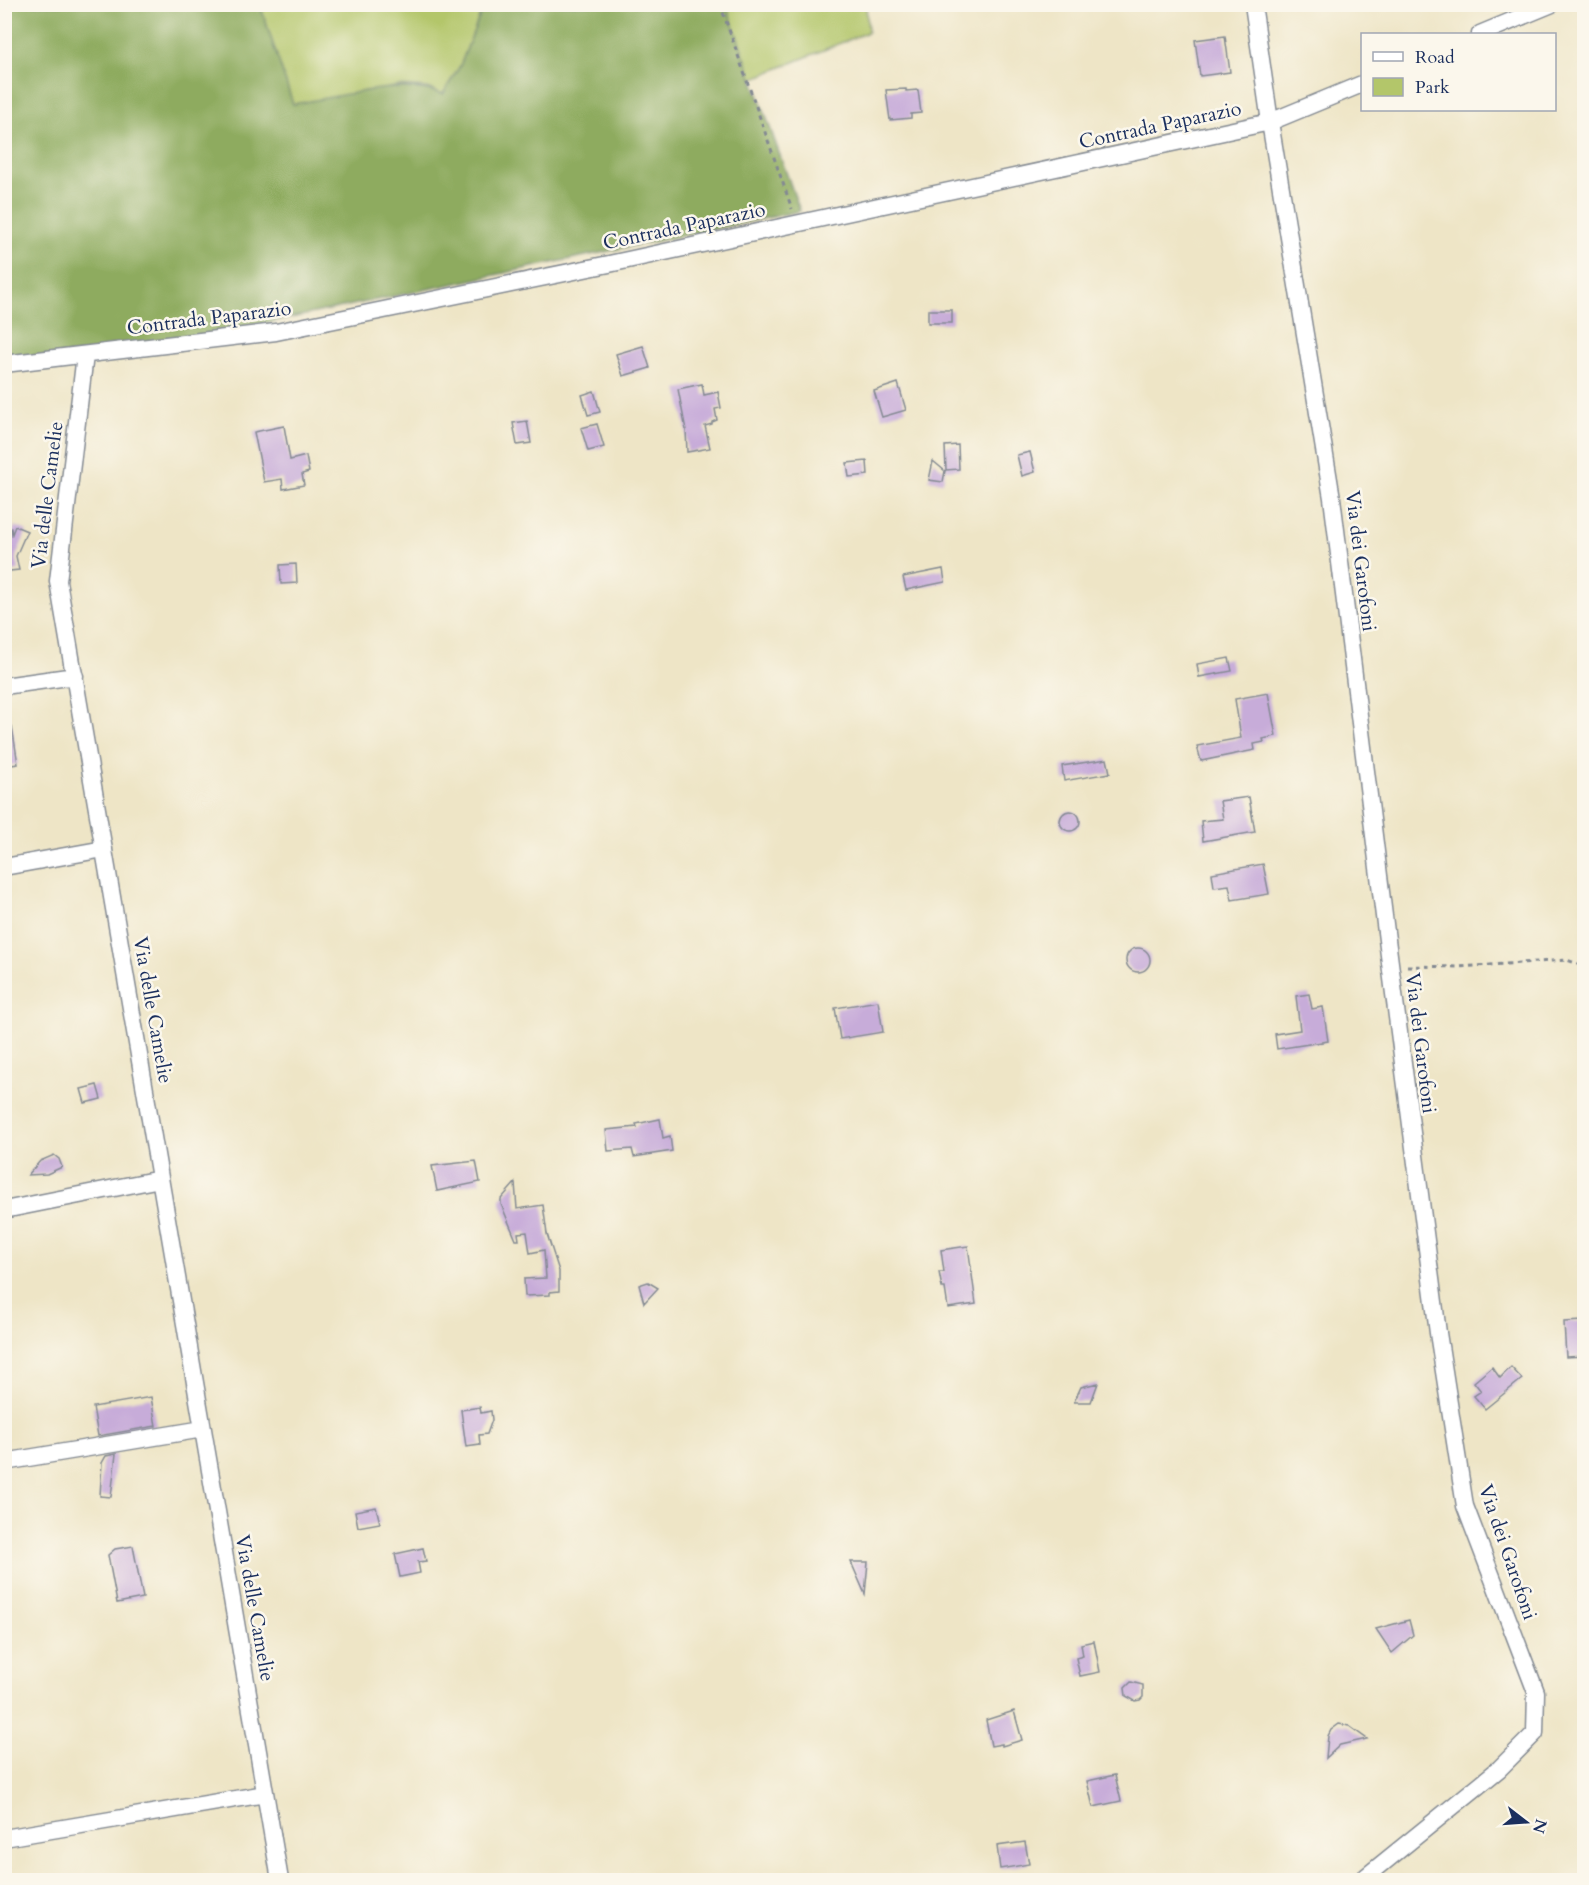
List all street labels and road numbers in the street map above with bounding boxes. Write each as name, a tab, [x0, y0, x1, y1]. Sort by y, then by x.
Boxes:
street label: Contrada Paparazio	[1076, 95, 1244, 155]
street label: Contrada Paparazio	[600, 196, 768, 256]
street label: Contrada Paparazio	[125, 294, 293, 341]
street label: Via delle Camelie	[25, 420, 69, 570]
street label: Via dei Garofoni	[1339, 489, 1383, 633]
street label: Via delle Camelie	[127, 935, 179, 1085]
street label: Via dei Garofoni	[1399, 971, 1443, 1115]
street label: Via dei Garofoni	[1472, 1481, 1544, 1624]
street label: Via delle Camelie	[229, 1533, 281, 1683]

